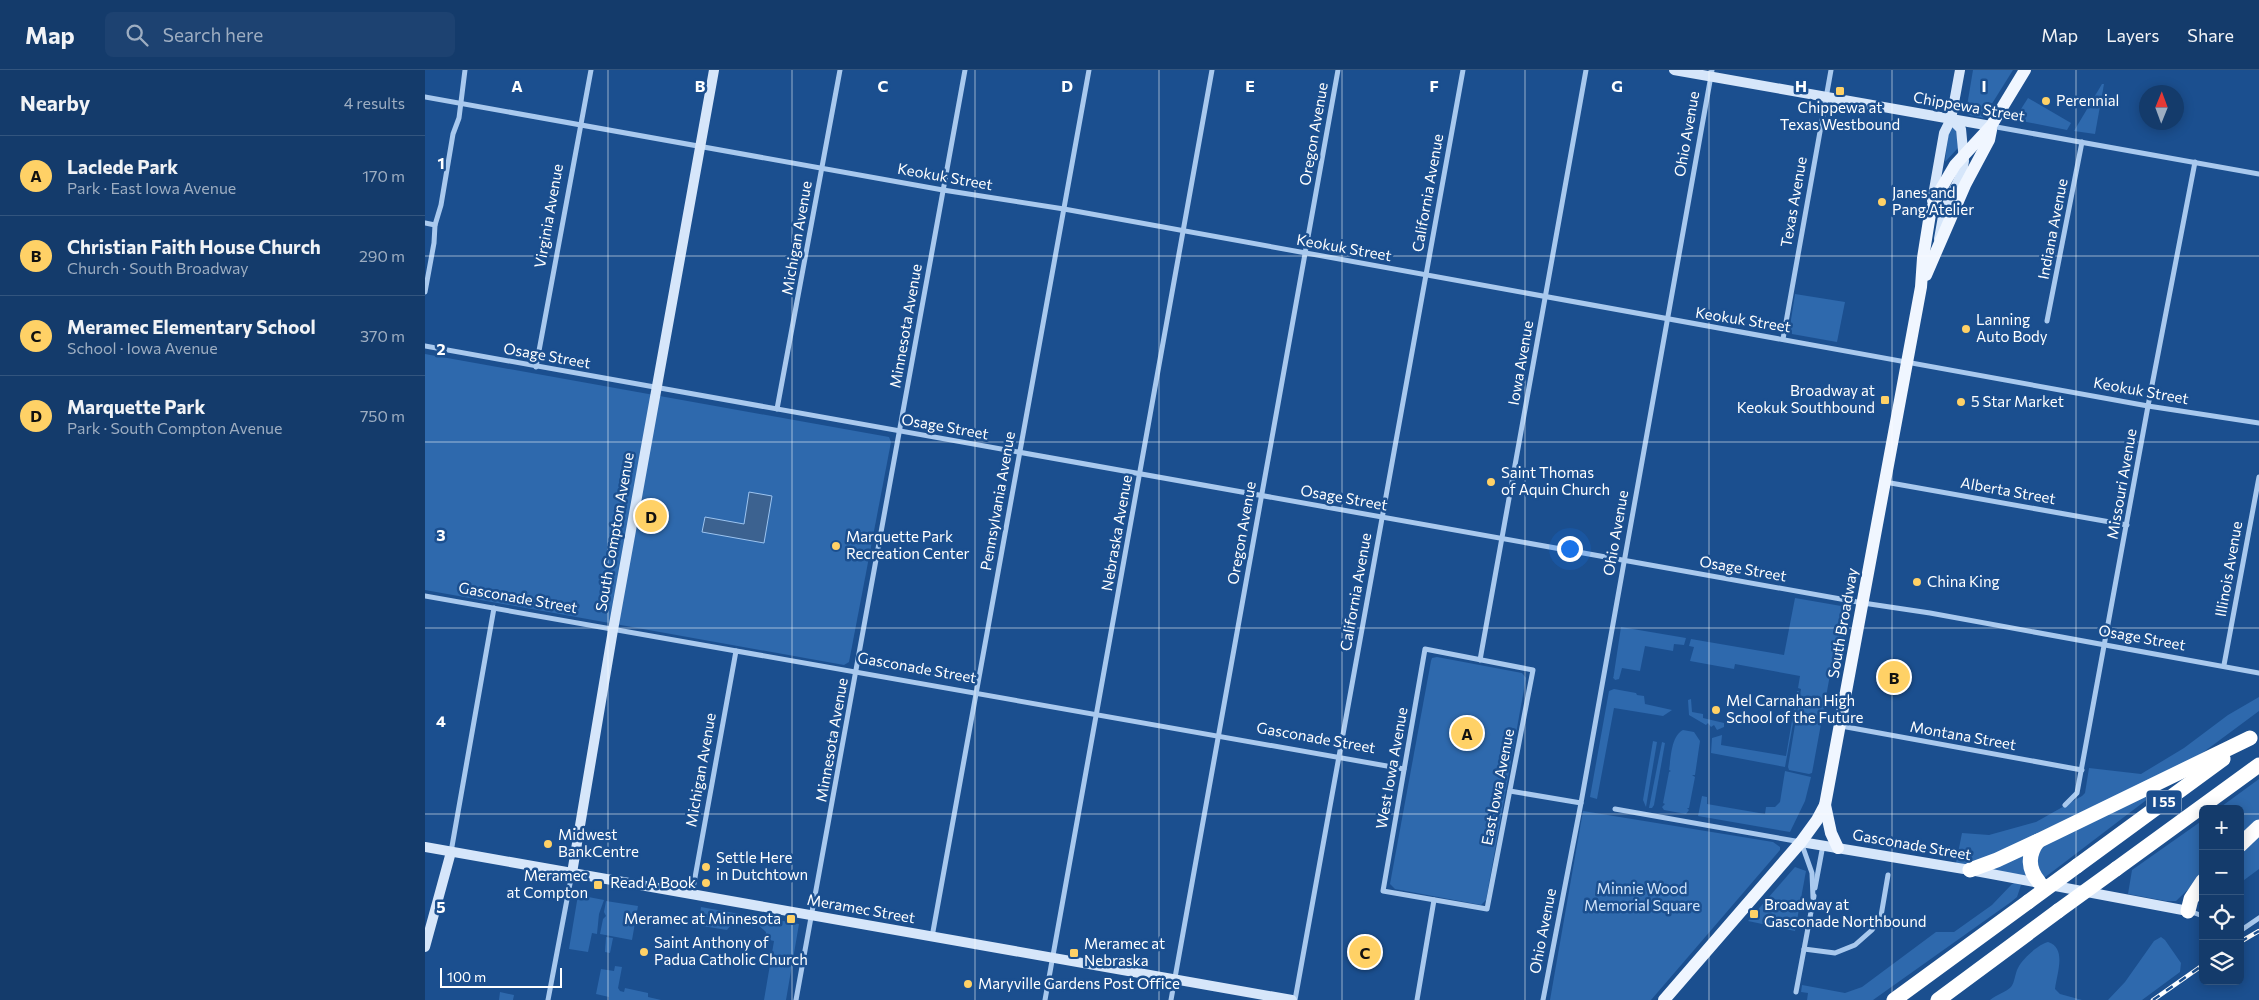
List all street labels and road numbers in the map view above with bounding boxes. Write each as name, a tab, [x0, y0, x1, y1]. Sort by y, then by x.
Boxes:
street label: Oregon Avenue	[1295, 81, 1331, 187]
street label: Chippewa Street	[1912, 87, 2026, 125]
street label: Ohio Avenue	[1670, 90, 1702, 178]
street label: California Avenue	[1408, 132, 1446, 253]
street label: Texas Avenue	[1776, 155, 1810, 249]
street label: Keokuk Street	[896, 159, 994, 193]
street label: Virginia Avenue	[530, 162, 566, 269]
street label: Indiana Avenue	[2033, 177, 2071, 281]
street label: Michigan Avenue	[777, 179, 815, 296]
street label: Keokuk Street	[1295, 230, 1393, 264]
street label: Minnesota Avenue	[885, 262, 925, 389]
street label: Keokuk Street	[1694, 303, 1792, 335]
street label: Iowa Avenue	[1504, 319, 1536, 406]
street label: Osage Street	[502, 339, 592, 372]
street label: Keokuk Street	[2092, 373, 2190, 407]
street label: Osage Street	[900, 410, 990, 443]
street label: Missouri Avenue	[2102, 427, 2140, 540]
street label: Pennsylvania Avenue	[976, 430, 1018, 572]
street label: South Compton Avenue	[591, 451, 637, 613]
street label: Nebraska Avenue	[1097, 473, 1135, 592]
street label: Alberta Street	[1959, 473, 2057, 507]
street label: Oregon Avenue	[1223, 480, 1259, 586]
street label: Osage Street	[1299, 481, 1389, 514]
street label: Ohio Avenue	[1599, 489, 1631, 577]
street label: Illinois Avenue	[2211, 520, 2245, 618]
street label: California Avenue	[1336, 531, 1374, 652]
street label: Osage Street	[1698, 552, 1788, 585]
street label: South Broadway	[1823, 566, 1861, 680]
street label: Gasconade Street	[457, 578, 579, 616]
street label: Osage Street	[2097, 621, 2187, 654]
street label: Gasconade Street	[856, 648, 978, 686]
street label: Minnesota Avenue	[811, 676, 851, 803]
street label: West Iowa Avenue	[1371, 705, 1411, 830]
street label: Michigan Avenue	[681, 711, 719, 828]
street label: Montana Street	[1909, 717, 2018, 753]
street label: Gasconade Street	[1255, 718, 1377, 756]
street label: East Iowa Avenue	[1477, 727, 1517, 846]
road number: I 55	[2147, 790, 2181, 814]
street label: Gasconade Street	[1851, 825, 1973, 863]
street label: Ohio Avenue	[1525, 887, 1559, 975]
street label: Meramec Street	[806, 890, 917, 926]

